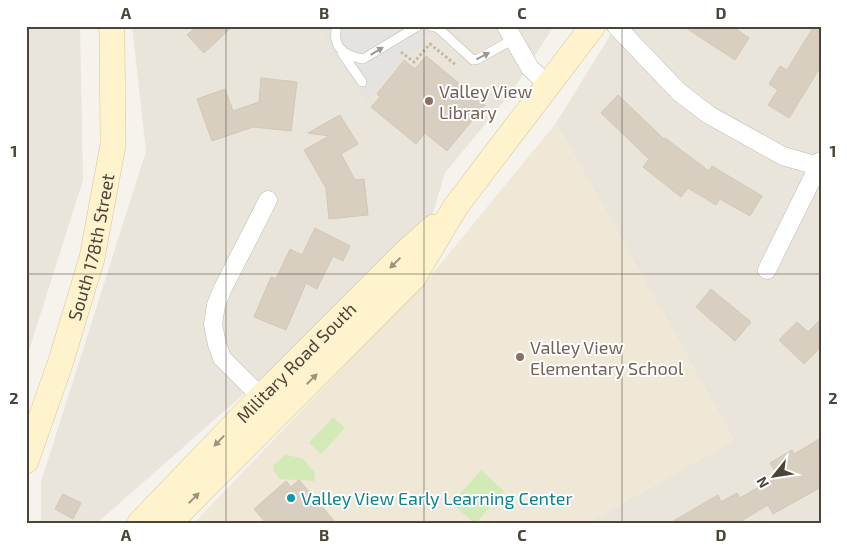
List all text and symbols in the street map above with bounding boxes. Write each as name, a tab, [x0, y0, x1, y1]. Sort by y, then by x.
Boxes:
text: A	[121, 3, 132, 22]
text: B	[319, 3, 329, 22]
text: C	[517, 3, 527, 22]
text: D	[716, 3, 727, 22]
one-way arrow	[370, 46, 383, 55]
one-way arrow	[476, 51, 491, 60]
place label: Valley View Library	[439, 80, 532, 123]
marker: Valley View Library	[423, 95, 435, 107]
text: 1	[11, 141, 17, 160]
text: 1	[830, 141, 836, 160]
street label: South 178th Street	[63, 171, 119, 323]
one-way arrow	[389, 257, 401, 269]
street label: Military Road South	[232, 298, 360, 427]
place label: Valley View Elementary School	[530, 336, 684, 379]
marker: Valley View Elementary School	[514, 351, 526, 363]
one-way arrow	[306, 373, 318, 385]
text: 2	[9, 388, 19, 407]
text: 2	[828, 388, 838, 407]
one-way arrow	[213, 435, 225, 447]
north arrow	[750, 452, 800, 502]
text: N	[752, 474, 772, 491]
place label: Valley View Early Learning Center	[301, 487, 573, 509]
one-way arrow	[187, 492, 199, 504]
marker: Valley View Early Learning Center	[285, 492, 297, 504]
text: A	[121, 525, 132, 544]
text: B	[319, 525, 329, 544]
text: C	[517, 525, 527, 544]
text: D	[716, 525, 727, 544]

